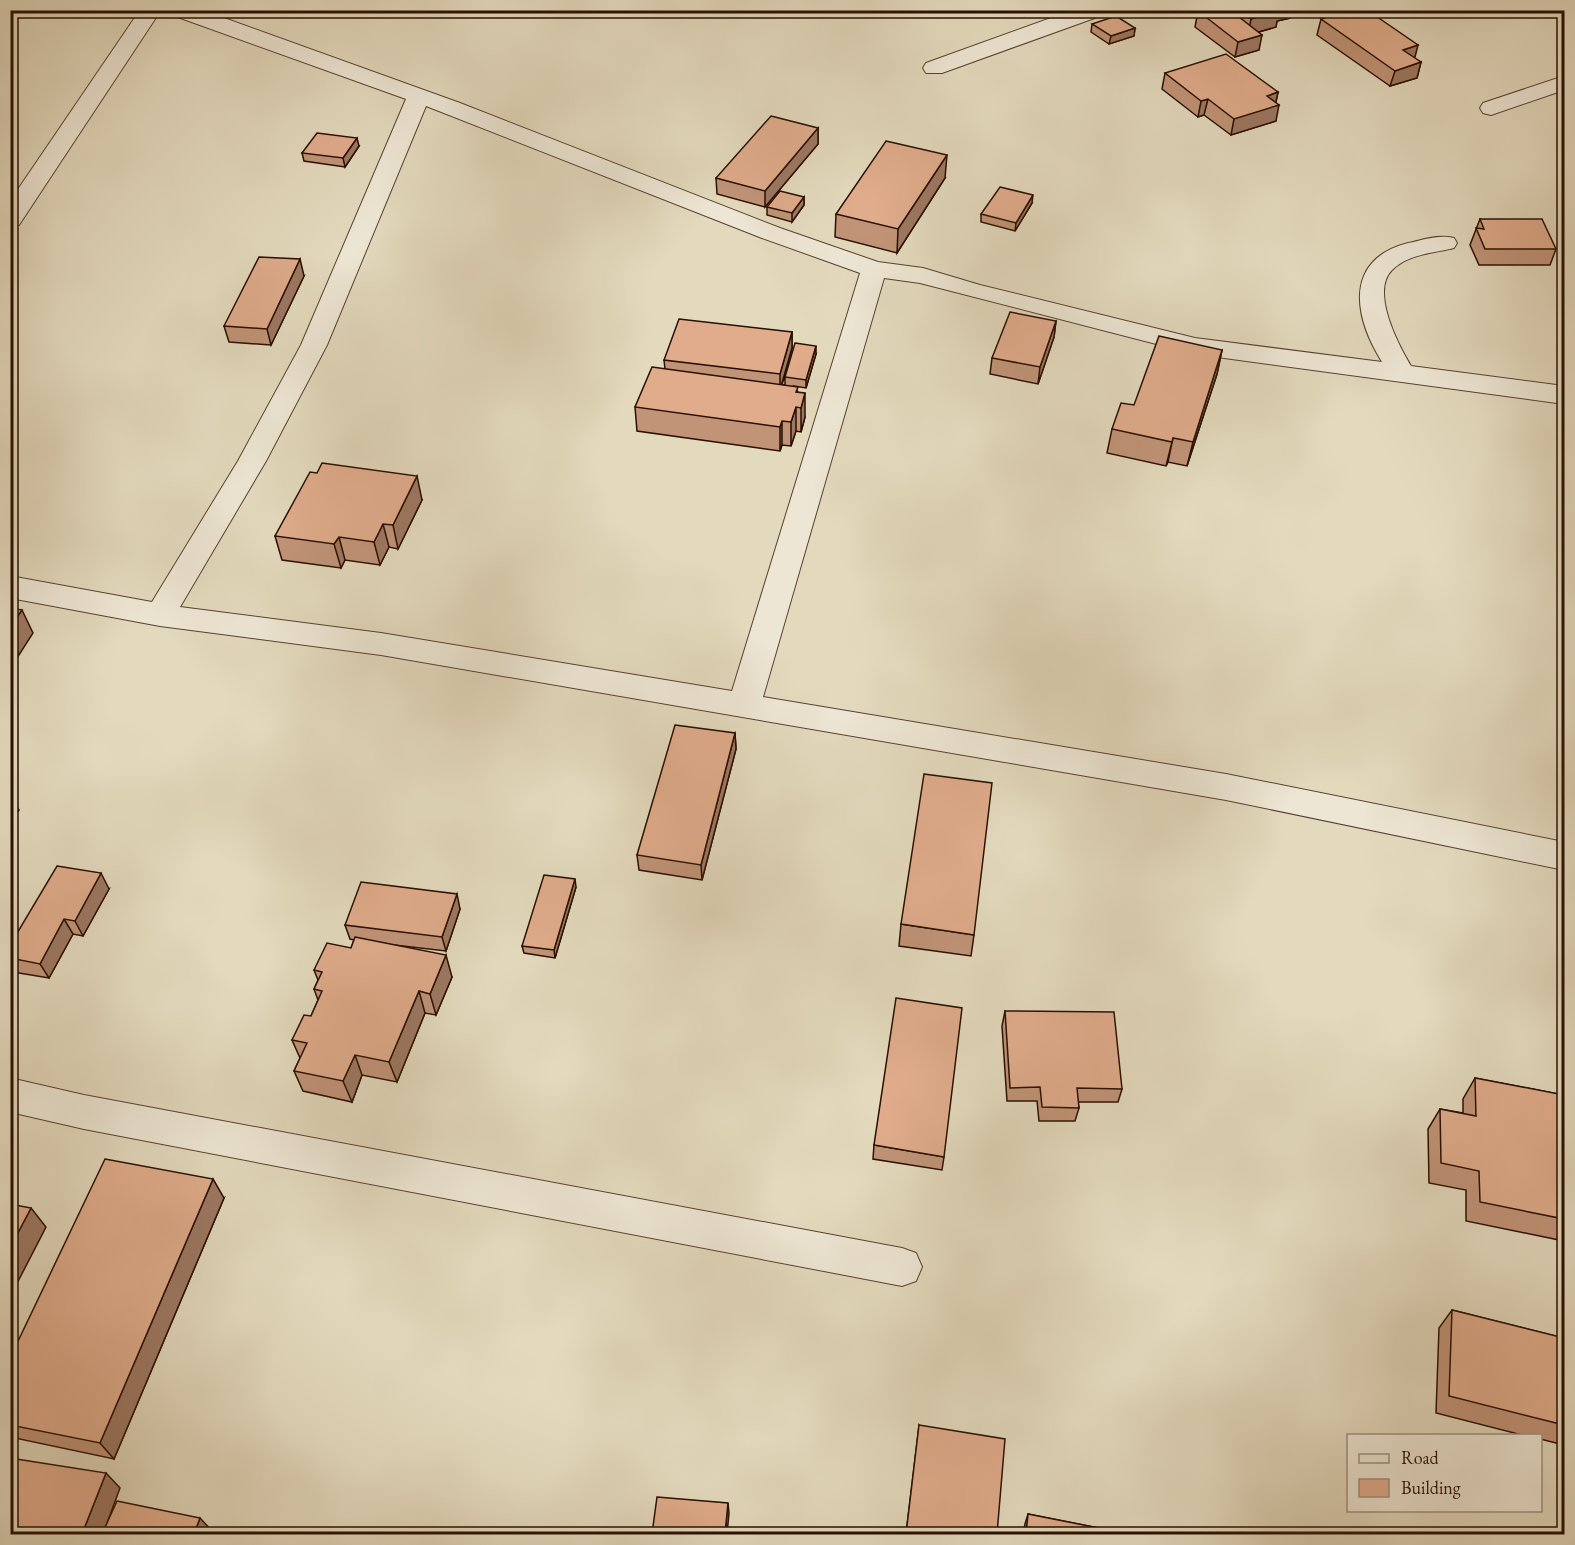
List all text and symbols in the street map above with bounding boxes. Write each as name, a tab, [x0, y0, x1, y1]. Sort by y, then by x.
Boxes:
legend	[1347, 1434, 1542, 1512]
text: Road	[1401, 1446, 1440, 1469]
text: Building	[1401, 1476, 1461, 1499]

